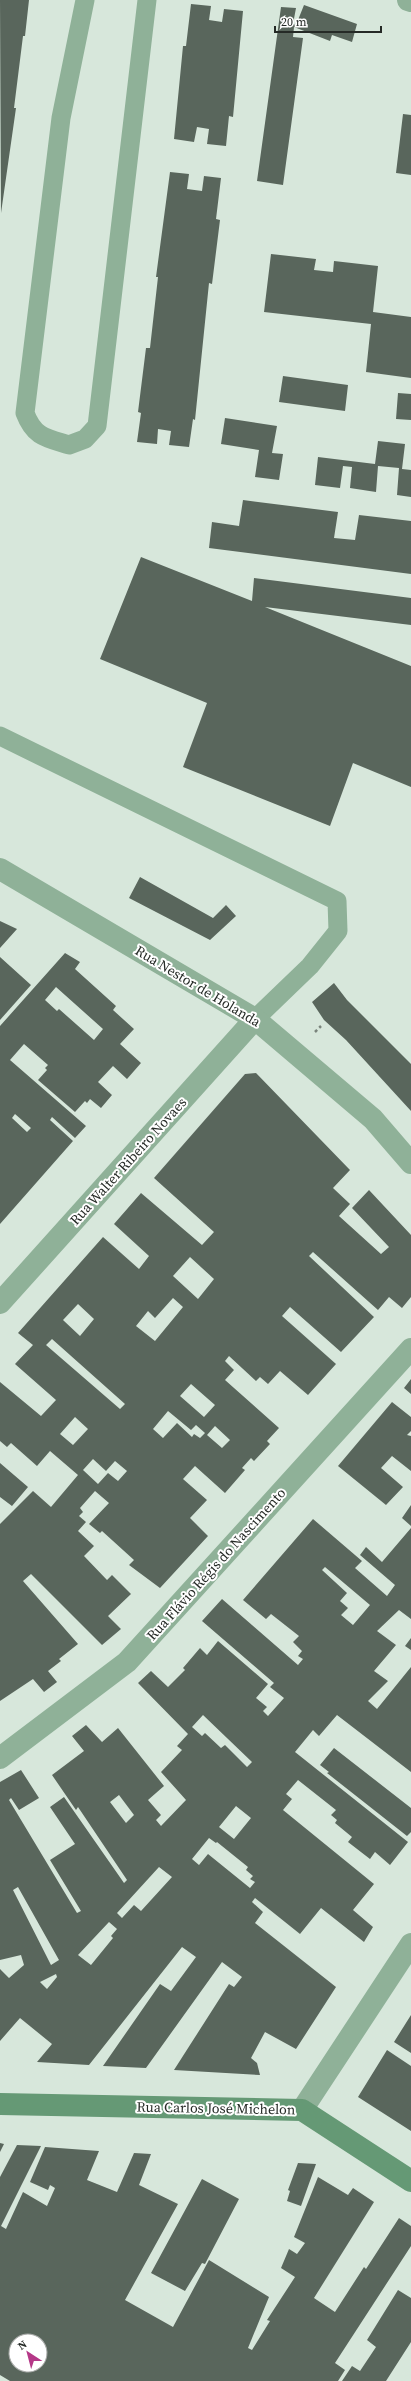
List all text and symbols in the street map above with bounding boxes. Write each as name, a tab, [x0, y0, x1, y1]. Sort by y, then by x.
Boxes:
scale bar	[275, 8, 381, 34]
text: 20 m	[281, 14, 307, 30]
street label: Rua Nestor de Holanda	[131, 940, 265, 1032]
street label: Rua Walter Ribeiro Novaes	[65, 1093, 191, 1229]
street label: Rua Flávio Régis do Nascimento	[142, 1483, 290, 1645]
street label: Rua Carlos José Michelon	[136, 2097, 296, 2119]
north arrow	[8, 2333, 48, 2373]
text: N	[15, 2337, 30, 2354]

